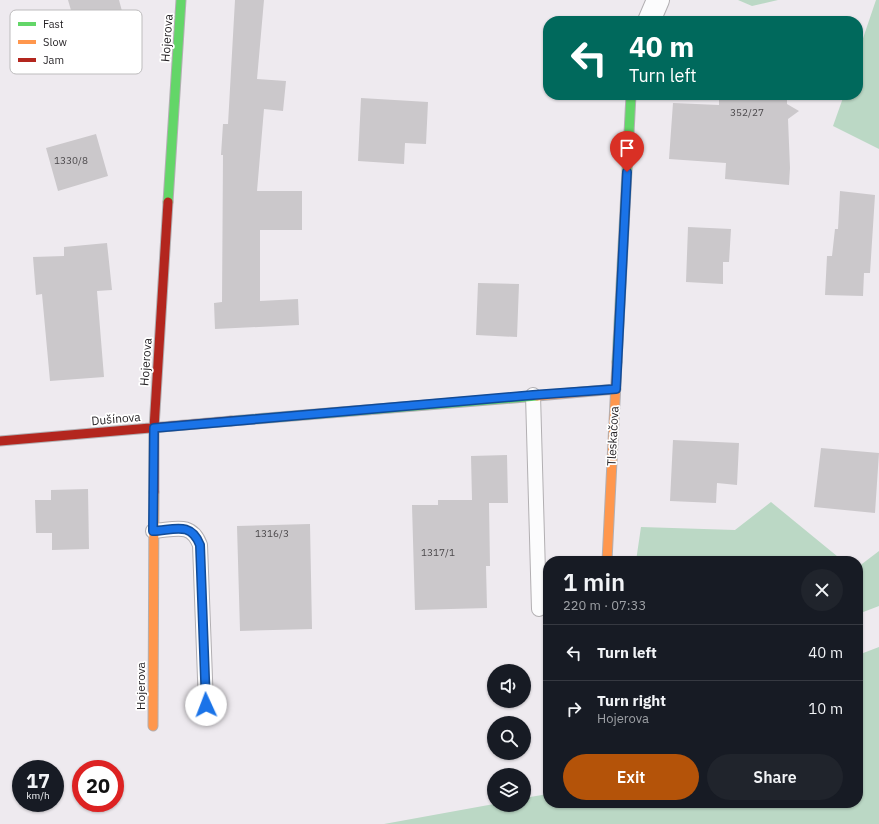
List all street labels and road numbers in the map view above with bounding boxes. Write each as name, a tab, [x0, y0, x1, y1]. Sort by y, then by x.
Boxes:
street label: Hojerova	[157, 13, 176, 62]
street label: Hojerova	[136, 337, 155, 386]
street label: Tleskačova	[603, 405, 622, 466]
street label: Dušínova	[91, 409, 142, 428]
street label: Hojerova	[133, 661, 148, 710]

